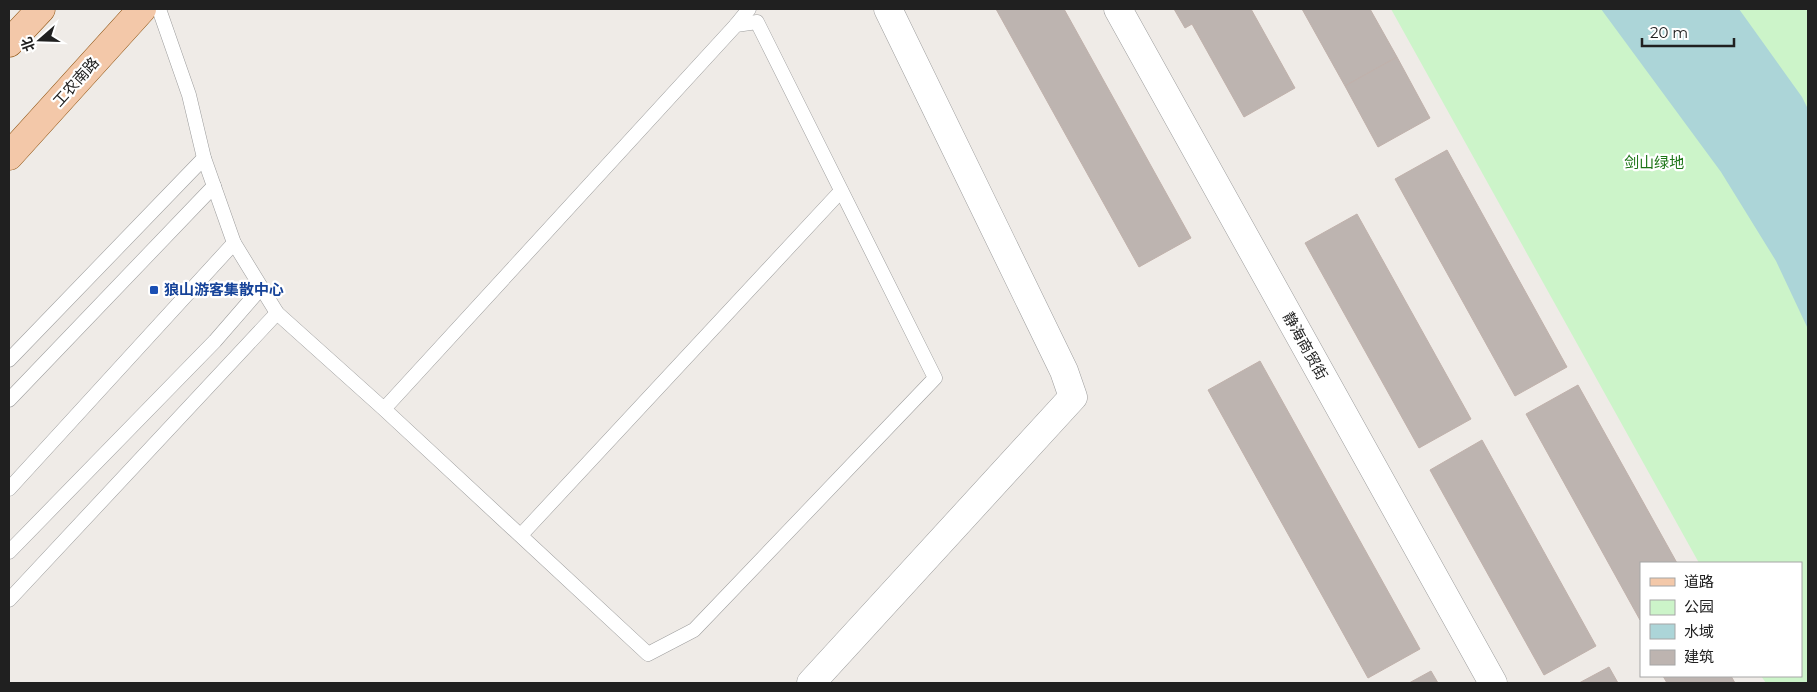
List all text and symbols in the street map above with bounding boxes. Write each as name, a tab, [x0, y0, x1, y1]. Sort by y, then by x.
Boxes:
north arrow	[15, 15, 65, 65]
scale bar	[1642, 15, 1734, 47]
text: 20 m	[1650, 23, 1688, 42]
text: 北	[17, 35, 39, 54]
street label: 工农南路	[48, 53, 103, 110]
park label: 剑山绿地	[1624, 153, 1684, 172]
place label: 狼山游客集散中心	[164, 280, 284, 299]
marker: 狼山游客集散中心	[148, 284, 160, 296]
street label: 静海商贸街	[1279, 308, 1332, 383]
legend	[1640, 562, 1802, 677]
text: 道路	[1684, 572, 1714, 591]
text: 公园	[1684, 597, 1714, 616]
text: 水域	[1684, 622, 1714, 641]
text: 建筑	[1684, 647, 1714, 666]

